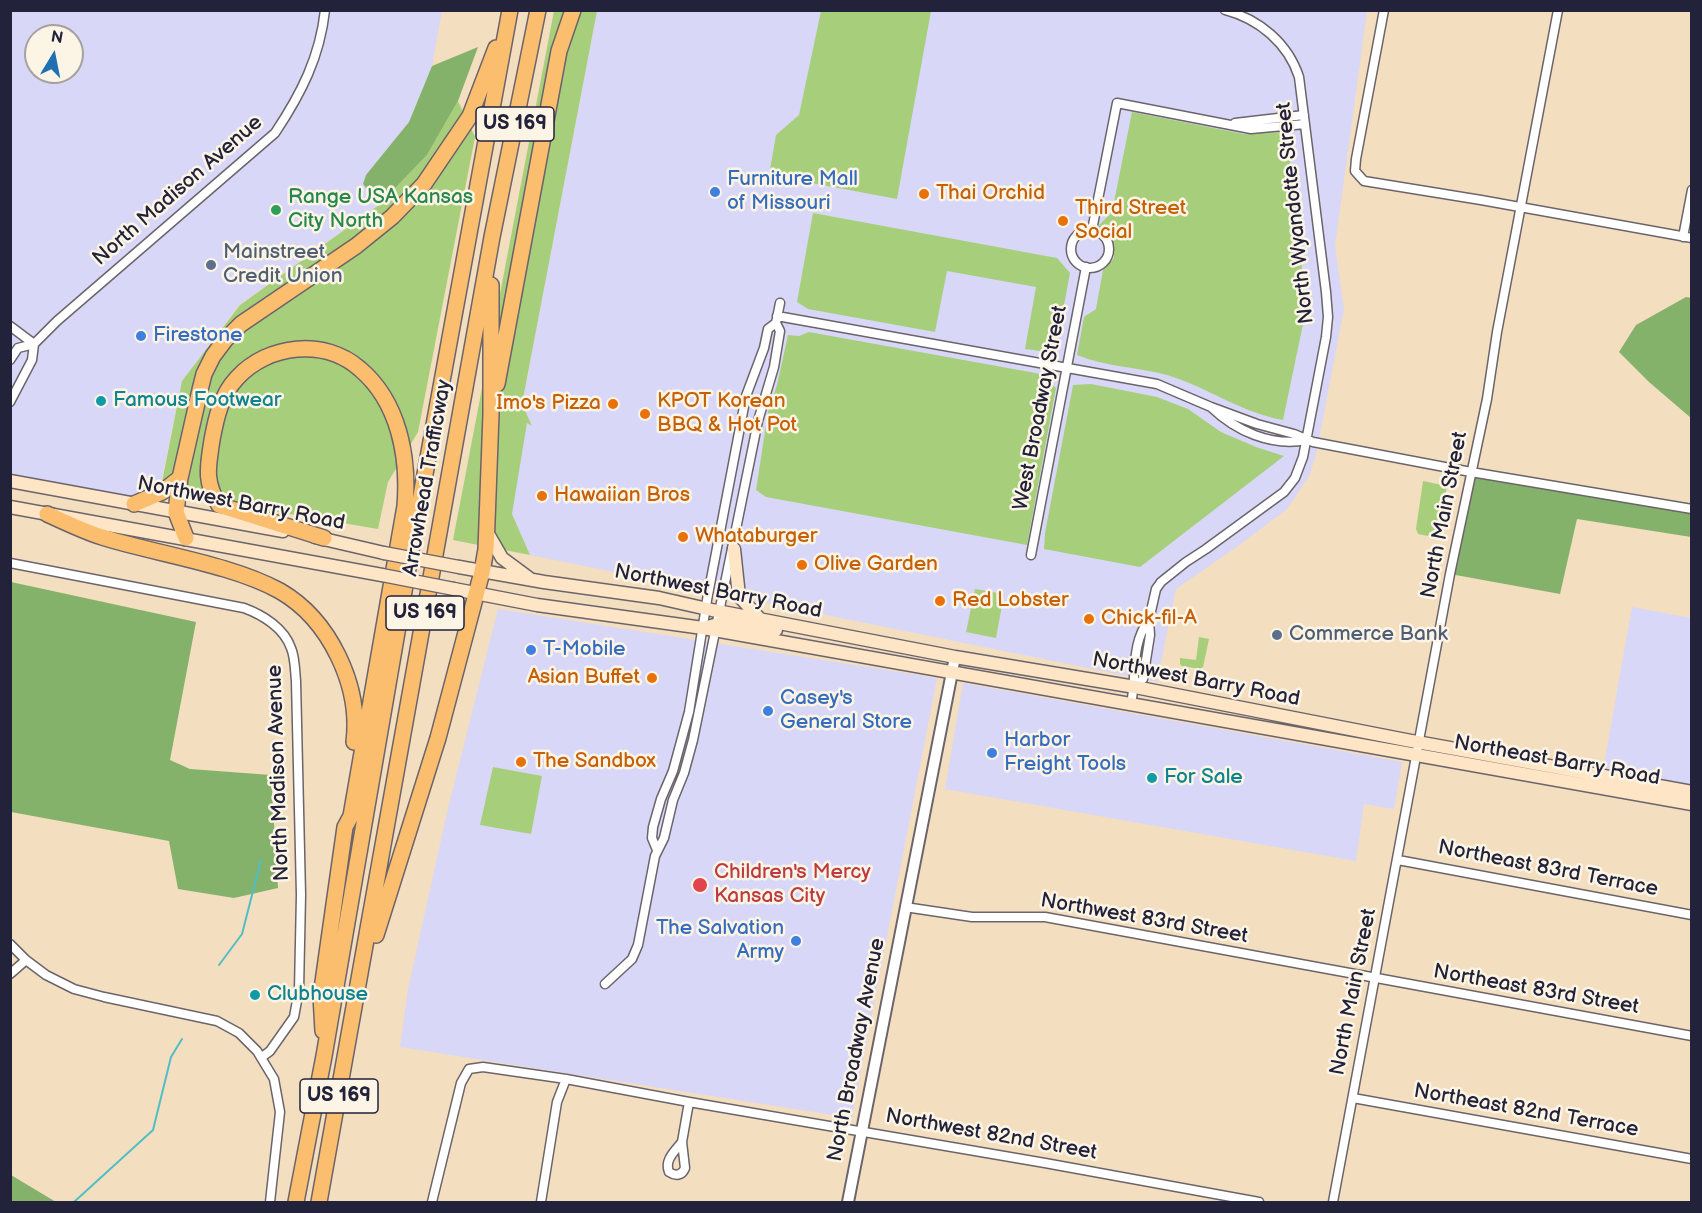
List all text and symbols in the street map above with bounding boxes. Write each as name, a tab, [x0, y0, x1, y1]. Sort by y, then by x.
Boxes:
north arrow	[24, 24, 84, 84]
text: N	[49, 27, 64, 48]
street label: North Wyandotte Street	[1272, 101, 1320, 325]
road number: US 169	[476, 107, 554, 141]
street label: North Madison Avenue	[88, 110, 268, 272]
place label: Furniture Mall of Missouri	[727, 167, 858, 217]
place label: Thai Orchid	[936, 181, 1045, 207]
place label: Range USA Kansas City North	[288, 185, 473, 235]
marker: Furniture Mall of Missouri	[708, 185, 722, 199]
marker: Thai Orchid	[917, 187, 931, 201]
place label: Third Street Social	[1075, 196, 1186, 246]
marker: Range USA Kansas City North	[269, 203, 283, 217]
marker: Third Street Social	[1056, 214, 1070, 228]
place label: Mainstreet Credit Union	[223, 240, 343, 290]
marker: Mainstreet Credit Union	[204, 258, 218, 272]
street label: West Broadway Street	[1009, 303, 1073, 513]
place label: Firestone	[153, 323, 242, 349]
marker: Firestone	[134, 329, 148, 343]
street label: Arrowhead Trafficway	[398, 378, 458, 578]
place label: Famous Footwear	[113, 388, 281, 414]
place label: KPOT Korean BBQ & Hot Pot	[657, 389, 797, 439]
place label: Imo's Pizza	[496, 391, 601, 417]
marker: Famous Footwear	[94, 394, 108, 408]
marker: Imo's Pizza	[606, 397, 620, 411]
marker: KPOT Korean BBQ & Hot Pot	[638, 407, 652, 421]
street label: North Main Street	[1416, 429, 1474, 601]
street label: Northwest Barry Road	[135, 472, 347, 536]
place label: Hawaiian Bros	[554, 483, 690, 509]
marker: Hawaiian Bros	[535, 489, 549, 503]
place label: Whataburger	[695, 524, 817, 550]
marker: Whataburger	[676, 530, 690, 544]
place label: Olive Garden	[814, 552, 938, 578]
marker: Olive Garden	[795, 558, 809, 572]
street label: Northwest Barry Road	[612, 560, 824, 624]
place label: Red Lobster	[952, 588, 1069, 614]
marker: Red Lobster	[933, 594, 947, 608]
road number: US 169	[386, 596, 464, 630]
place label: Chick-fil-A	[1101, 606, 1197, 632]
marker: Chick-fil-A	[1082, 612, 1096, 626]
place label: Commerce Bank	[1289, 622, 1448, 648]
marker: Commerce Bank	[1270, 628, 1284, 642]
place label: T-Mobile	[543, 637, 625, 663]
marker: T-Mobile	[524, 643, 538, 657]
street label: Northwest Barry Road	[1090, 648, 1302, 712]
street label: North Madison Avenue	[263, 664, 295, 882]
place label: Asian Buffet	[528, 665, 640, 691]
marker: Asian Buffet	[645, 671, 659, 685]
place label: Casey's General Store	[780, 686, 912, 736]
marker: Casey's General Store	[761, 704, 775, 718]
place label: Harbor Freight Tools	[1004, 728, 1126, 778]
street label: Northeast Barry Road	[1452, 730, 1662, 792]
marker: Harbor Freight Tools	[985, 746, 999, 760]
place label: The Sandbox	[533, 749, 656, 775]
marker: The Sandbox	[514, 755, 528, 769]
place label: For Sale	[1164, 765, 1243, 791]
marker: For Sale	[1145, 771, 1159, 785]
street label: Northeast 83rd Terrace	[1436, 835, 1660, 903]
place label: Children's Mercy Kansas City	[714, 860, 871, 910]
marker: Children's Mercy Kansas City	[691, 876, 709, 894]
street label: Northwest 83rd Street	[1038, 888, 1250, 950]
street label: North Main Street	[1325, 906, 1383, 1078]
place label: The Salvation Army	[656, 916, 784, 966]
marker: The Salvation Army	[789, 934, 803, 948]
street label: North Broadway Avenue	[823, 936, 891, 1164]
street label: Northeast 83rd Street	[1431, 960, 1641, 1020]
place label: Clubhouse	[267, 982, 368, 1008]
marker: Clubhouse	[248, 988, 262, 1002]
road number: US 169	[300, 1079, 378, 1113]
street label: Northeast 82nd Terrace	[1412, 1079, 1640, 1143]
street label: Northwest 82nd Street	[883, 1104, 1099, 1166]

